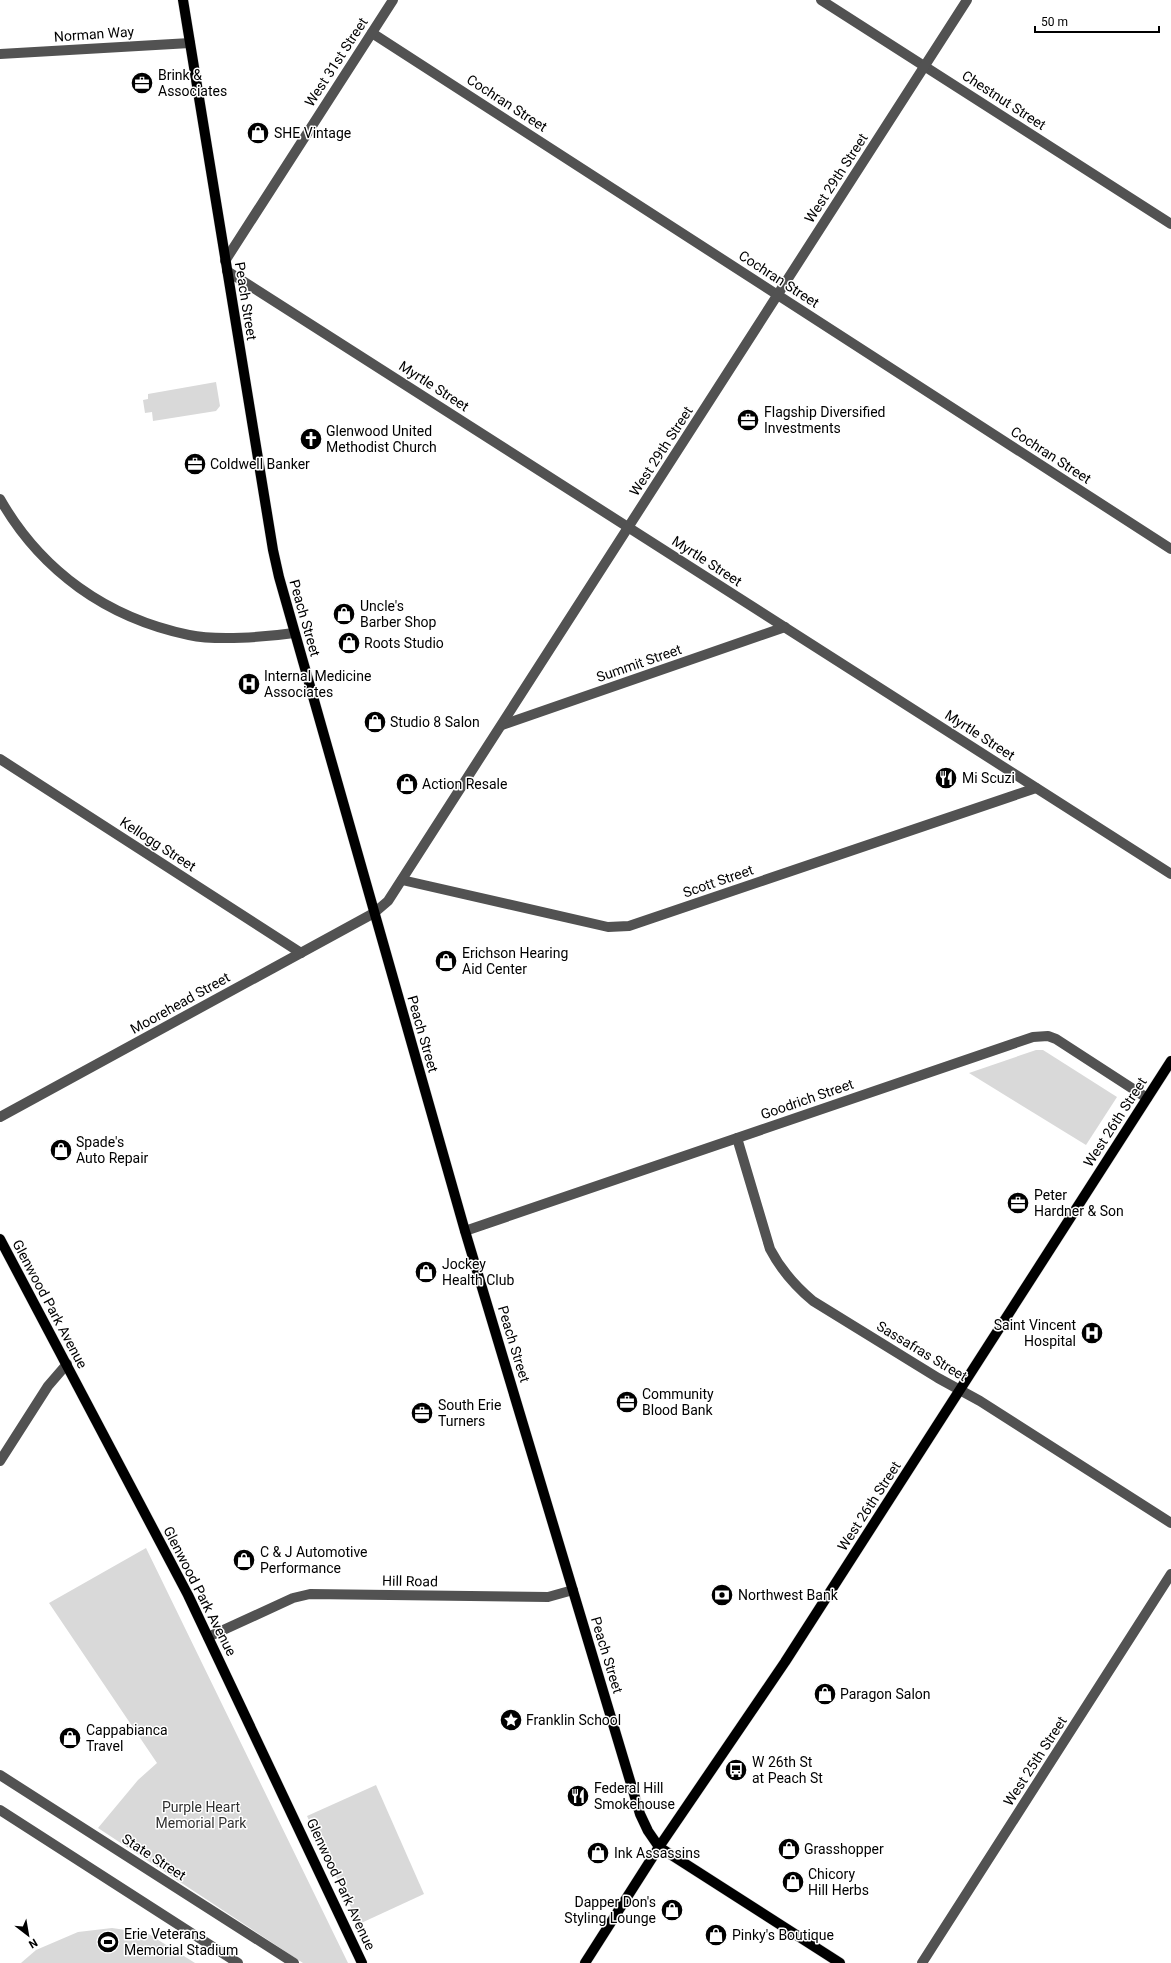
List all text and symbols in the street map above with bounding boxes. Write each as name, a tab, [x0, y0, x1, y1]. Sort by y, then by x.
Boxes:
scale bar	[1035, 8, 1159, 34]
street label: West 31st Street	[301, 14, 371, 109]
text: 50 m	[1041, 15, 1068, 29]
street label: Norman Way	[53, 23, 135, 45]
place label: Brink & Associates	[158, 67, 227, 99]
street label: Chestnut Street	[959, 67, 1049, 133]
office icon: Brink & Associates	[129, 70, 155, 96]
street label: Cochran Street	[464, 71, 550, 135]
shop icon: SHE Vintage	[245, 120, 271, 146]
place label: SHE Vintage	[274, 125, 351, 141]
street label: West 29th Street	[801, 130, 871, 226]
street label: Cochran Street	[736, 247, 822, 311]
street label: Peach Street	[232, 261, 260, 342]
street label: Myrtle Street	[396, 358, 472, 415]
street label: West 29th Street	[626, 403, 696, 499]
place label: Flagship Diversified Investments	[764, 404, 885, 436]
office icon: Flagship Diversified Investments	[735, 407, 761, 433]
place label: Glenwood United Methodist Church	[326, 423, 437, 455]
street label: Cochran Street	[1008, 423, 1094, 487]
church icon: Glenwood United Methodist Church	[298, 426, 324, 452]
office icon: Coldwell Banker	[182, 451, 208, 477]
place label: Coldwell Banker	[210, 456, 310, 472]
street label: Myrtle Street	[669, 533, 745, 590]
street label: Peach Street	[286, 578, 324, 659]
place label: Uncle's Barber Shop	[360, 598, 437, 630]
shop icon: Uncle's Barber Shop	[331, 601, 357, 627]
shop icon: Roots Studio	[336, 630, 362, 656]
place label: Roots Studio	[364, 635, 444, 651]
street label: Summit Street	[594, 641, 684, 685]
place label: Internal Medicine Associates	[264, 668, 371, 700]
hospital icon: Internal Medicine Associates	[236, 671, 262, 697]
street label: Myrtle Street	[942, 707, 1018, 764]
shop icon: Studio 8 Salon	[362, 709, 388, 735]
place label: Studio 8 Salon	[390, 714, 480, 730]
restaurant icon: Mi Scuzi	[933, 765, 959, 791]
place label: Mi Scuzi	[962, 770, 1015, 786]
shop icon: Action Resale	[394, 771, 420, 797]
place label: Action Resale	[422, 776, 507, 792]
street label: Kellogg Street	[117, 814, 199, 875]
street label: Scott Street	[681, 861, 756, 900]
place label: Erichson Hearing Aid Center	[462, 945, 568, 977]
shop icon: Erichson Hearing Aid Center	[433, 948, 459, 974]
street label: Moorehead Street	[127, 969, 233, 1037]
street label: Peach Street	[404, 994, 442, 1075]
street label: West 26th Street	[1080, 1074, 1150, 1170]
street label: Goodrich Street	[759, 1076, 856, 1122]
place label: Spade's Auto Repair	[76, 1134, 149, 1166]
shop icon: Spade's Auto Repair	[48, 1137, 74, 1163]
place label: Peter Hardner & Son	[1034, 1187, 1124, 1219]
office icon: Peter Hardner & Son	[1005, 1190, 1031, 1216]
street label: Glenwood Park Avenue	[9, 1237, 91, 1371]
place label: Jockey Health Club	[442, 1256, 514, 1288]
shop icon: Jockey Health Club	[413, 1259, 439, 1285]
street label: Peach Street	[495, 1304, 533, 1385]
place label: Saint Vincent Hospital	[994, 1317, 1076, 1349]
street label: Sassafras Street	[874, 1318, 970, 1384]
hospital icon: Saint Vincent Hospital	[1079, 1320, 1105, 1346]
place label: Community Blood Bank	[642, 1386, 714, 1418]
office icon: Community Blood Bank	[614, 1389, 640, 1415]
place label: South Erie Turners	[438, 1397, 501, 1429]
office icon: South Erie Turners	[409, 1400, 435, 1426]
street label: West 26th Street	[834, 1458, 904, 1554]
street label: Glenwood Park Avenue	[160, 1523, 240, 1659]
place label: C & J Automotive Performance	[260, 1544, 368, 1576]
shop icon: C & J Automotive Performance	[231, 1547, 257, 1573]
street label: Hill Road	[382, 1573, 438, 1589]
bank icon: Northwest Bank	[709, 1582, 735, 1608]
place label: Northwest Bank	[738, 1587, 839, 1603]
street label: Peach Street	[588, 1615, 626, 1696]
shop icon: Paragon Salon	[812, 1681, 838, 1707]
place label: Paragon Salon	[840, 1686, 931, 1702]
place icon: Franklin School	[498, 1707, 524, 1733]
place label: Franklin School	[526, 1712, 621, 1728]
street label: West 25th Street	[1000, 1713, 1070, 1809]
place label: Cappabianca Travel	[86, 1722, 168, 1754]
shop icon: Cappabianca Travel	[57, 1725, 83, 1751]
place label: W 26th St at Peach St	[752, 1754, 823, 1786]
bus stop icon: W 26th St at Peach St	[723, 1757, 749, 1783]
place label: Federal Hill Smokehouse	[594, 1780, 675, 1812]
restaurant icon: Federal Hill Smokehouse	[565, 1783, 591, 1809]
park label: Purple Heart Memorial Park	[156, 1799, 247, 1831]
street label: Glenwood Park Avenue	[303, 1816, 379, 1952]
street label: State Street	[119, 1830, 189, 1884]
shop icon: Grasshopper	[776, 1836, 802, 1862]
shop icon: Ink Assassins	[585, 1840, 611, 1866]
place label: Grasshopper	[804, 1841, 884, 1857]
place label: Ink Assassins	[614, 1845, 700, 1861]
place label: Chicory Hill Herbs	[808, 1866, 869, 1898]
shop icon: Chicory Hill Herbs	[780, 1869, 806, 1895]
place label: Dapper Don's Styling Lounge	[564, 1894, 656, 1926]
shop icon: Dapper Don's Styling Lounge	[659, 1897, 685, 1923]
north arrow	[8, 1915, 48, 1955]
shop icon: Pinky's Boutique	[703, 1922, 729, 1948]
place label: Erie Veterans Memorial Stadium	[124, 1926, 238, 1958]
place label: Pinky's Boutique	[732, 1927, 834, 1943]
sports icon: Erie Veterans Memorial Stadium	[95, 1929, 121, 1955]
text: N	[26, 1936, 40, 1951]

